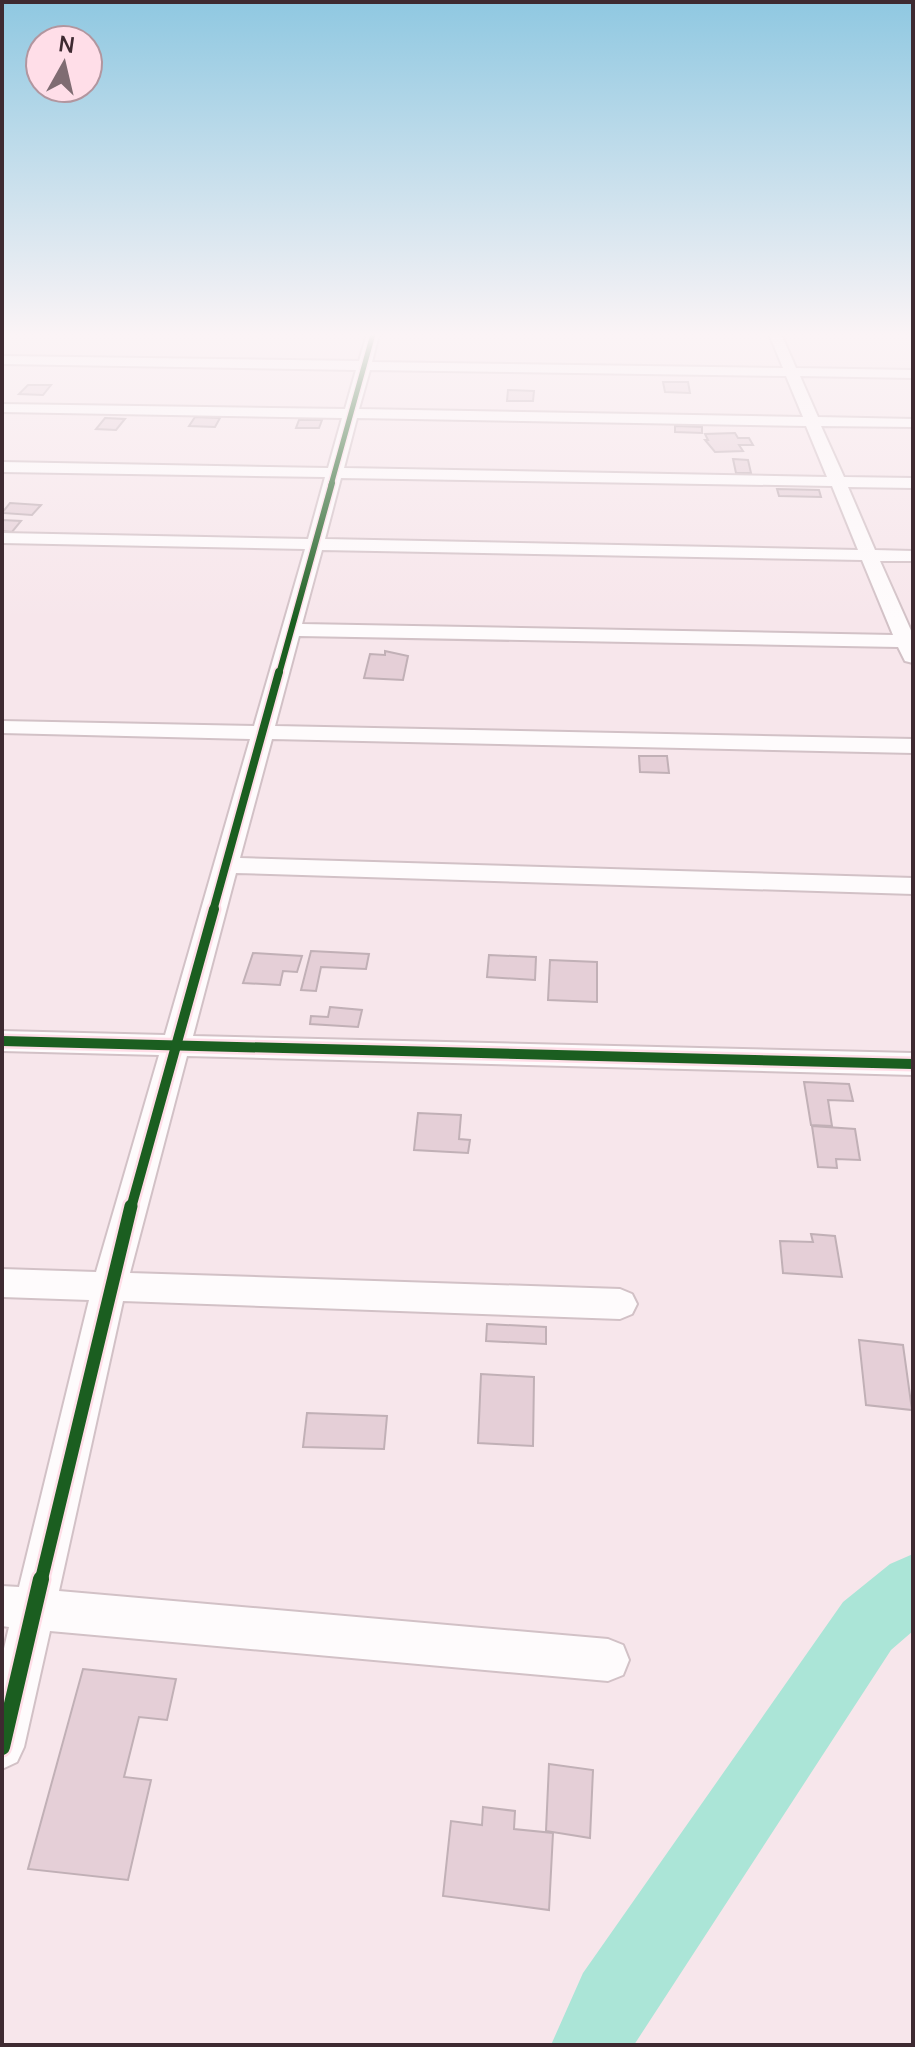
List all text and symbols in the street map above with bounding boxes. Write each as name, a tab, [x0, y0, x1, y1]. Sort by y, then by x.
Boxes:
north arrow	[24, 24, 104, 104]
text: N	[57, 28, 77, 60]

